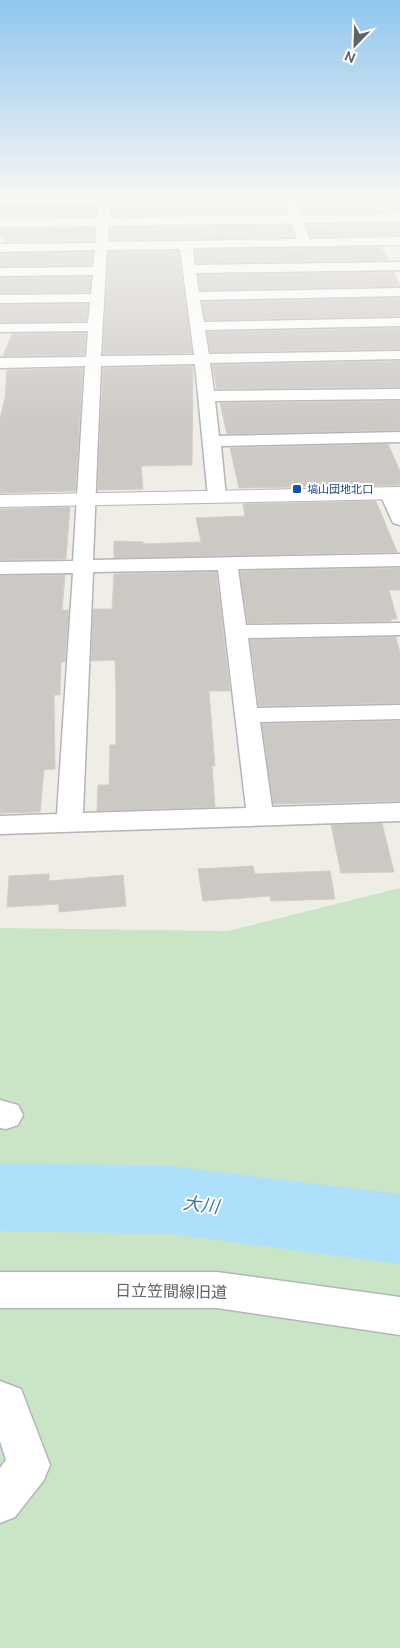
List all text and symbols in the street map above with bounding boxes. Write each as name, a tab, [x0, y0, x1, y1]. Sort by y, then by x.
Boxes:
north arrow	[330, 20, 380, 70]
text: N	[342, 48, 358, 66]
marker: 塙山団地北口	[291, 483, 303, 495]
place label: 塙山団地北口	[307, 483, 373, 495]
water label: 大川	[182, 1192, 222, 1216]
street label: 日立笠間線旧道	[115, 1281, 227, 1301]

